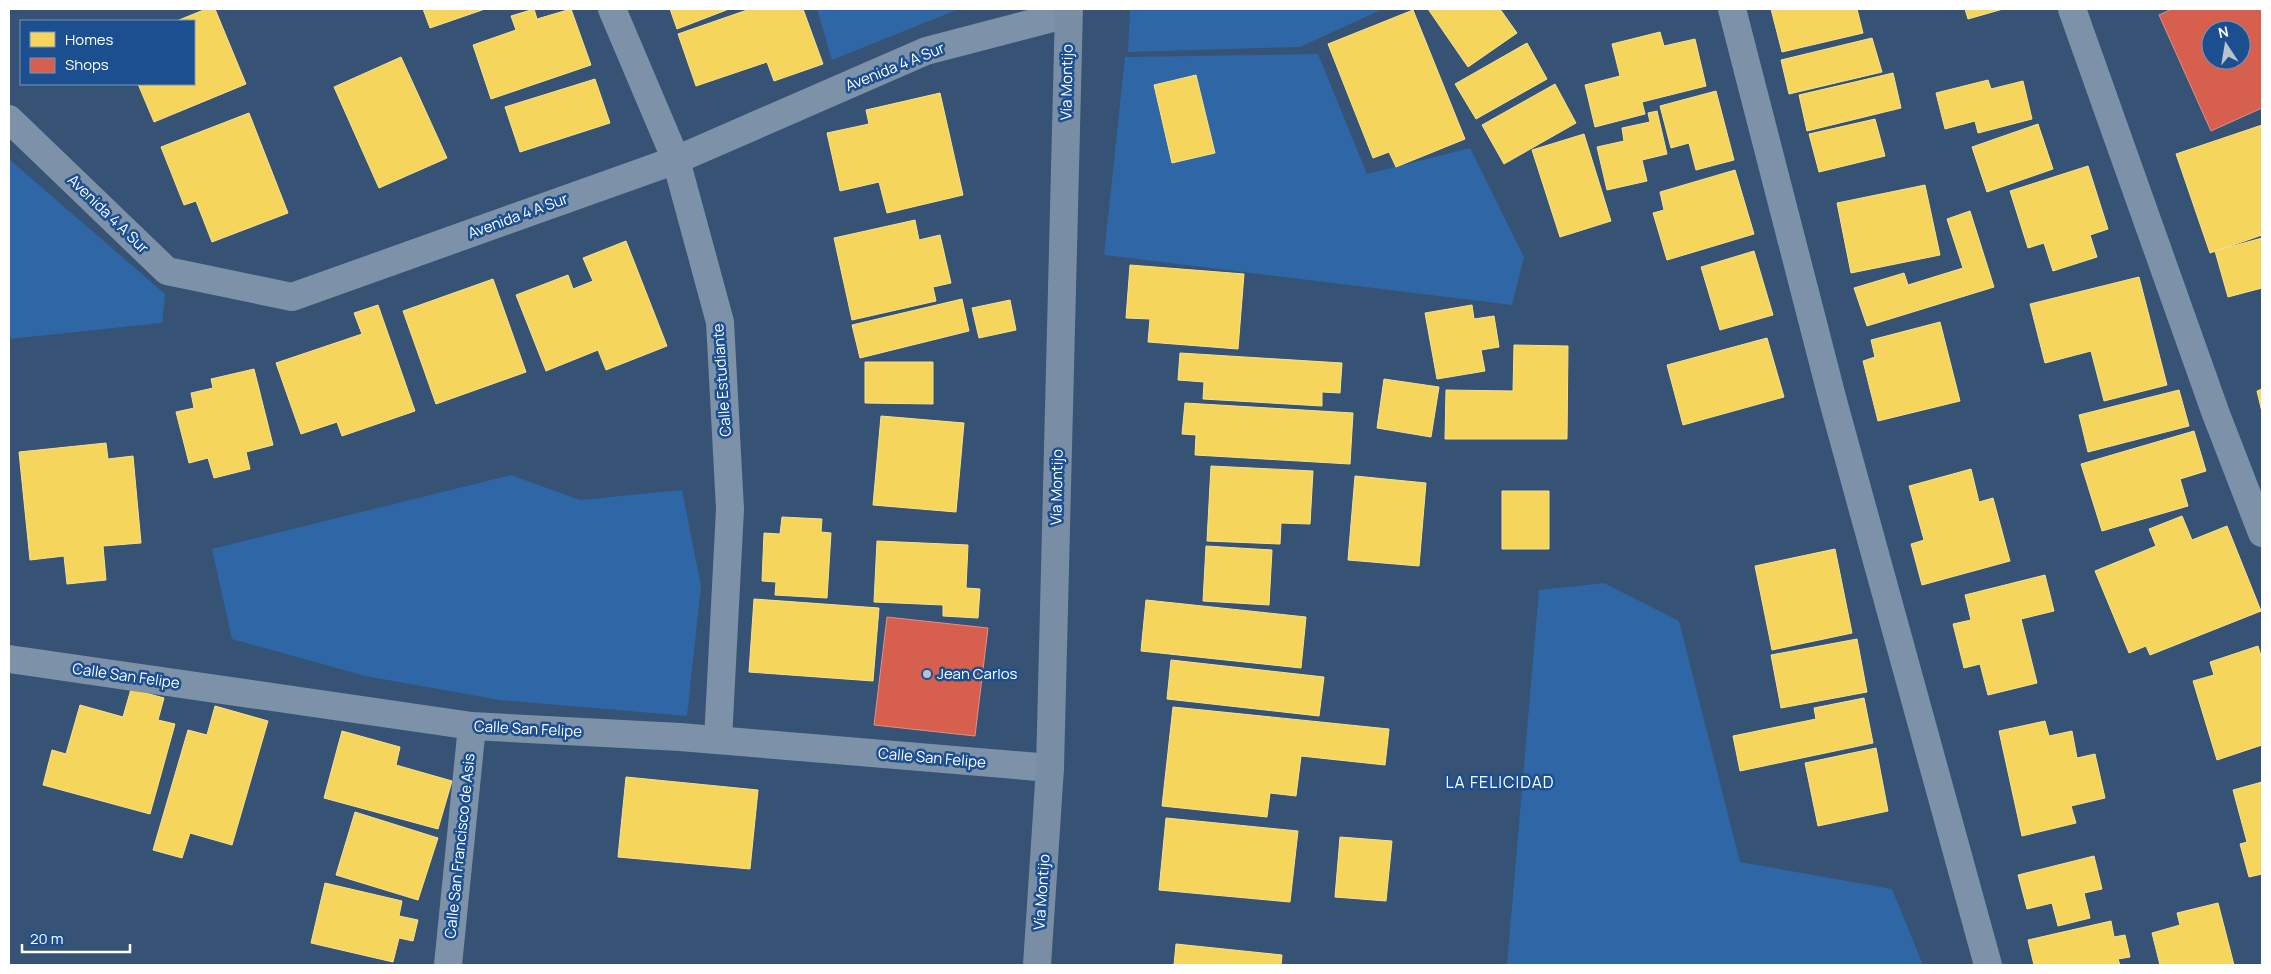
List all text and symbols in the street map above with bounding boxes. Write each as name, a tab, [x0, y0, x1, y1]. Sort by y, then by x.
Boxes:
legend	[20, 20, 195, 85]
north arrow	[2201, 20, 2251, 70]
text: N	[2216, 21, 2230, 42]
text: Homes	[65, 29, 114, 50]
street label: Avenida 4 A Sur	[842, 37, 948, 96]
street label: Vía Montijo	[1055, 44, 1078, 120]
text: Shops	[65, 54, 109, 75]
street label: Avenida 4 A Sur	[63, 170, 154, 258]
street label: Avenida 4 A Sur	[465, 187, 571, 243]
street label: Calle Estudiante	[707, 323, 736, 437]
street label: Vía Montijo	[1045, 449, 1068, 525]
street label: Calle San Felipe	[71, 658, 181, 693]
place label: Jean Carlos	[937, 663, 1018, 684]
marker: Jean Carlos	[921, 668, 933, 680]
street label: Calle San Felipe	[474, 715, 583, 742]
street label: Calle San Felipe	[877, 742, 987, 773]
street label: Calle San Francisco de Asis	[439, 752, 480, 940]
district label: LA FELICIDAD	[1445, 771, 1555, 793]
street label: Vía Montijo	[1028, 853, 1055, 931]
scale bar	[22, 922, 130, 954]
text: 20 m	[30, 928, 63, 949]

